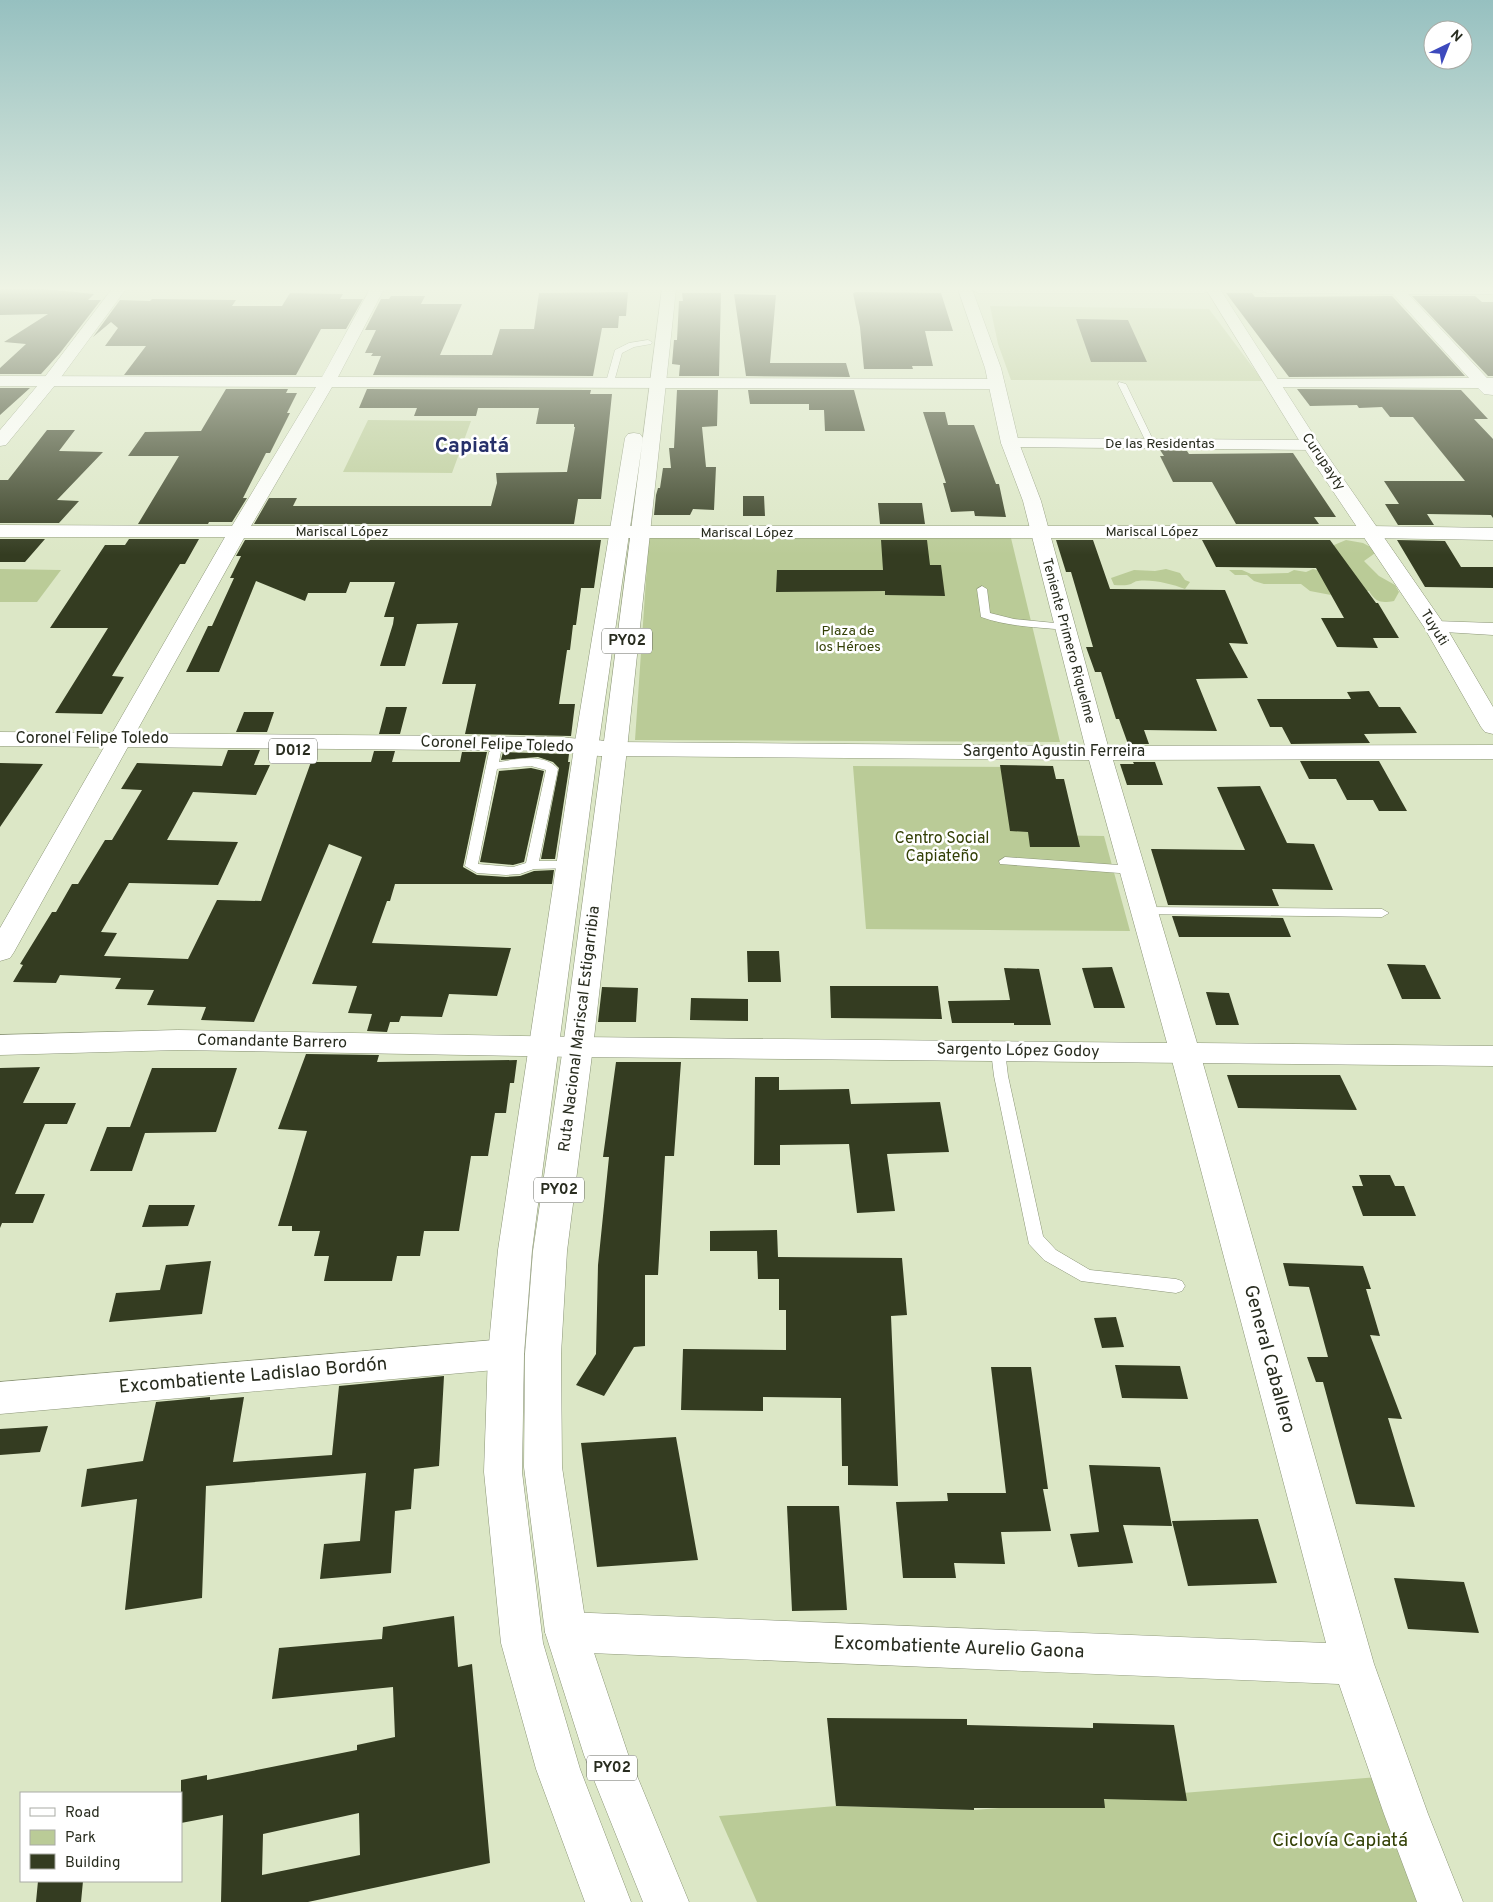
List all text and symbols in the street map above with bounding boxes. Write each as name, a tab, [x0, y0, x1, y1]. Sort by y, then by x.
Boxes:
north arrow	[1423, 20, 1473, 70]
text: N	[1446, 27, 1465, 46]
street label: Curupayty	[1298, 430, 1348, 494]
district label: Capiatá	[435, 433, 509, 460]
street label: De las Residentas	[1105, 436, 1215, 453]
street label: Mariscal López	[295, 524, 389, 541]
street label: Mariscal López	[1105, 524, 1199, 541]
street label: Mariscal López	[700, 525, 794, 542]
street label: Teniente Primero Riquelme	[1038, 557, 1098, 725]
street label: Tuyuti	[1416, 607, 1452, 649]
park label: Plaza de los Héroes	[815, 623, 881, 656]
road number: PY02	[602, 628, 652, 654]
street label: Coronel Felipe Toledo	[15, 729, 169, 749]
street label: Coronel Felipe Toledo	[420, 732, 574, 758]
road number: D012	[269, 738, 317, 764]
street label: Sargento Agustin Ferreira	[963, 742, 1145, 762]
park label: Centro Social Capiateño	[894, 829, 990, 867]
street label: Ruta Nacional Mariscal Estigarribia	[555, 905, 605, 1153]
street label: Comandante Barrero	[197, 1031, 347, 1053]
street label: Sargento López Godoy	[936, 1040, 1100, 1062]
road number: PY02	[534, 1178, 584, 1202]
street label: General Caballero	[1238, 1282, 1300, 1436]
street label: Excombatiente Ladislao Bordón	[118, 1352, 388, 1400]
street label: Excombatiente Aurelio Gaona	[833, 1632, 1085, 1664]
road number: PY02	[587, 1756, 637, 1780]
legend	[20, 1792, 182, 1882]
text: Road	[65, 1804, 100, 1823]
text: Park	[65, 1829, 96, 1848]
park label: Ciclovía Capiatá	[1272, 1829, 1408, 1853]
text: Building	[65, 1854, 120, 1873]

